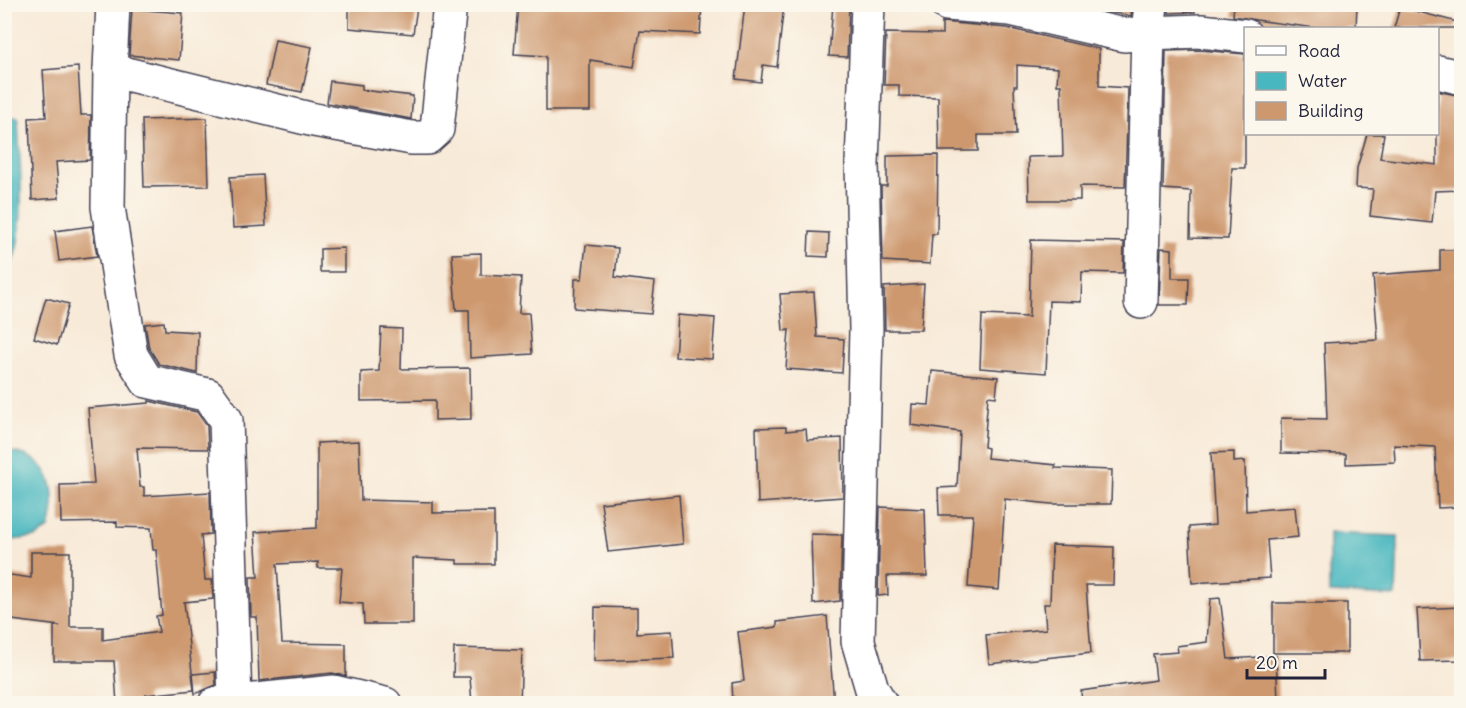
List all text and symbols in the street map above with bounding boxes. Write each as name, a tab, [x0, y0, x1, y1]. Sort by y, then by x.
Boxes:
legend	[1244, 27, 1439, 135]
text: Road	[1298, 39, 1341, 62]
text: Water	[1298, 69, 1348, 92]
text: Building	[1298, 99, 1363, 122]
scale bar	[1247, 642, 1325, 680]
text: 20 m	[1256, 651, 1298, 674]

